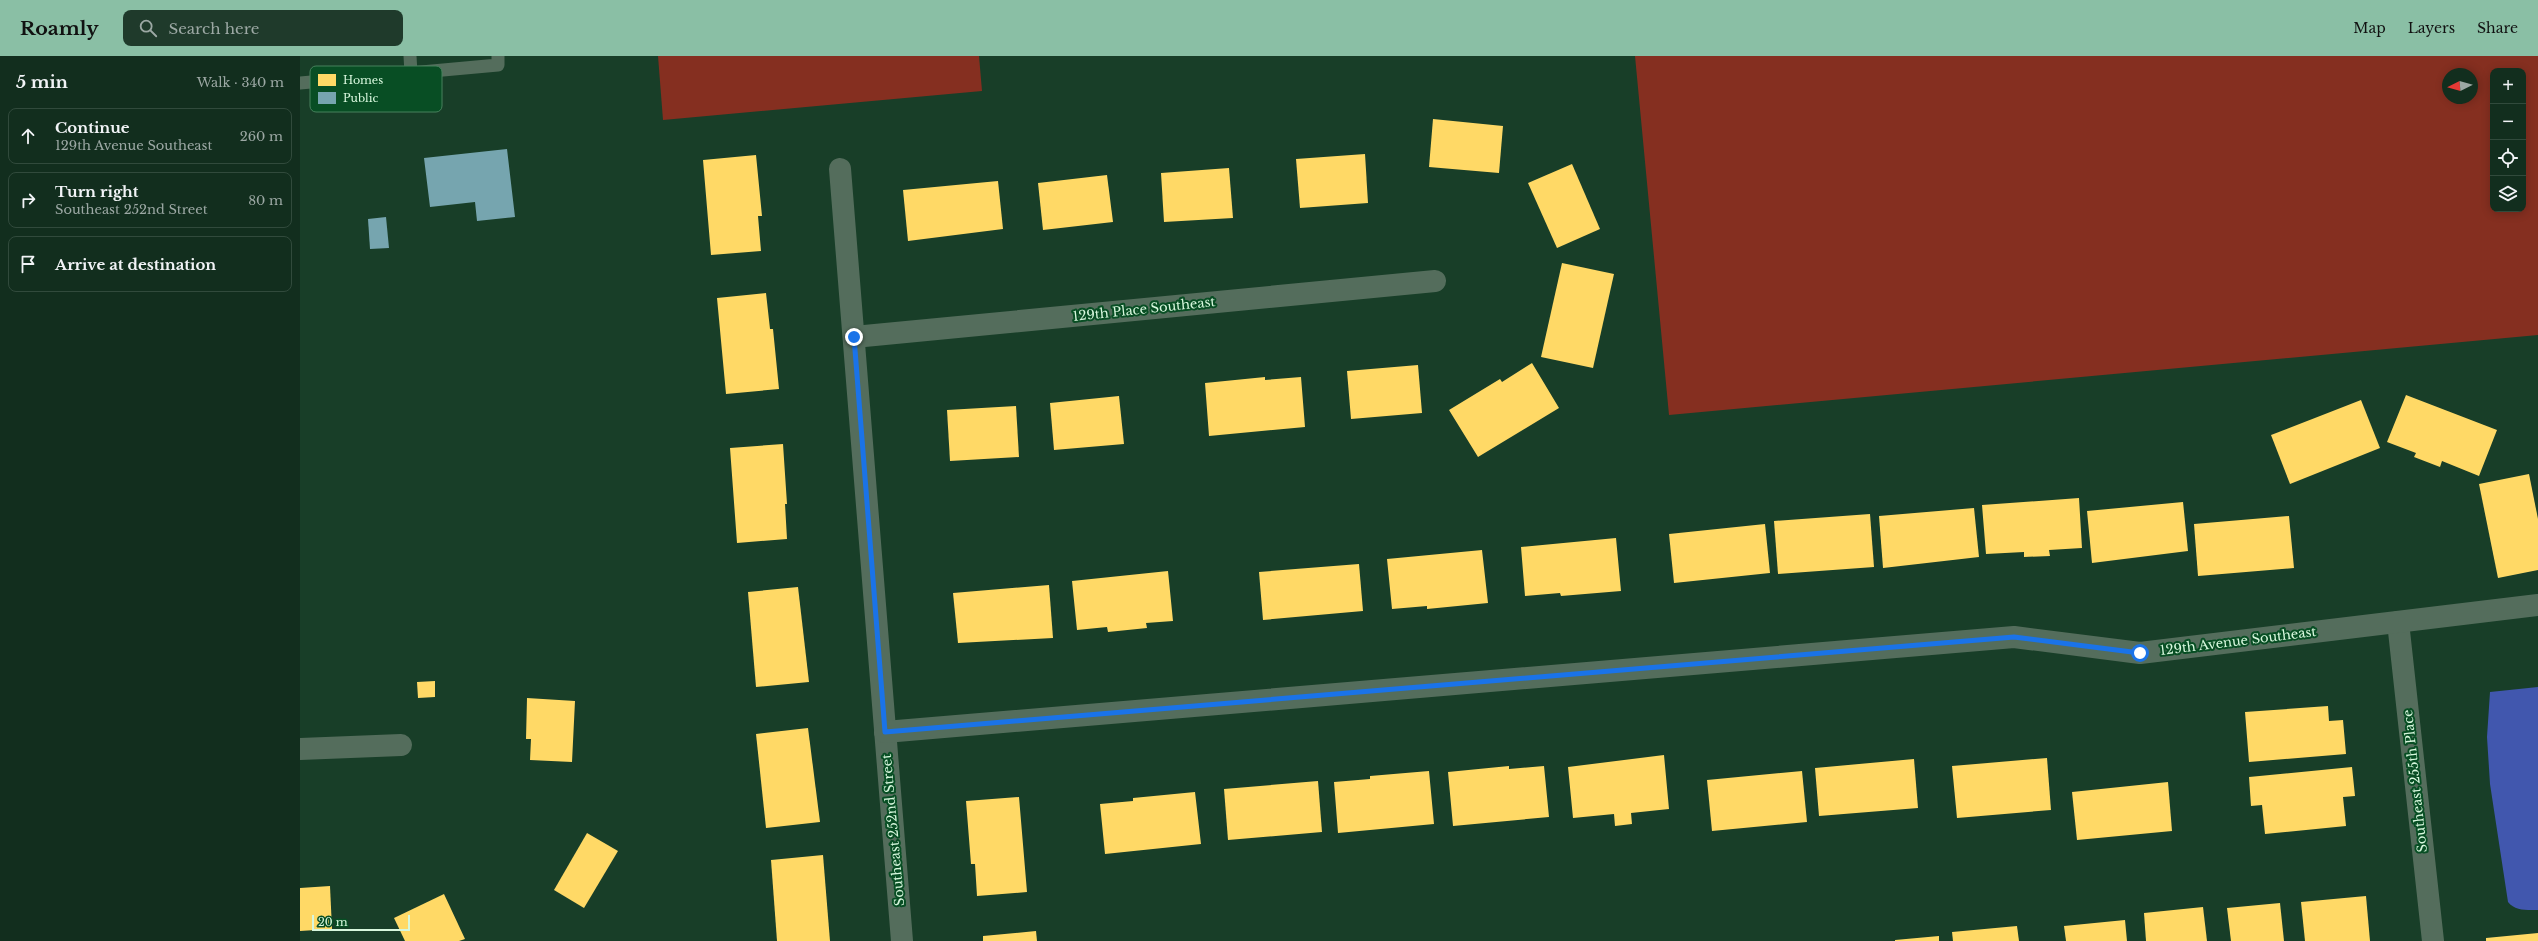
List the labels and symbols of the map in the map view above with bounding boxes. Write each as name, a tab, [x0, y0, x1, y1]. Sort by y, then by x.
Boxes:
legend	[310, 66, 442, 112]
north arrow	[2442, 68, 2478, 104]
text: Homes	[343, 73, 383, 87]
text: Public	[343, 91, 378, 105]
street label: 129th Place Southeast	[1072, 293, 1216, 325]
route end	[845, 328, 863, 346]
street label: 129th Avenue Southeast	[2159, 623, 2317, 659]
route start	[2131, 644, 2149, 662]
street label: Southeast 255th Place	[2399, 709, 2431, 853]
street label: Southeast 252nd Street	[878, 753, 908, 907]
scale bar	[312, 913, 410, 932]

